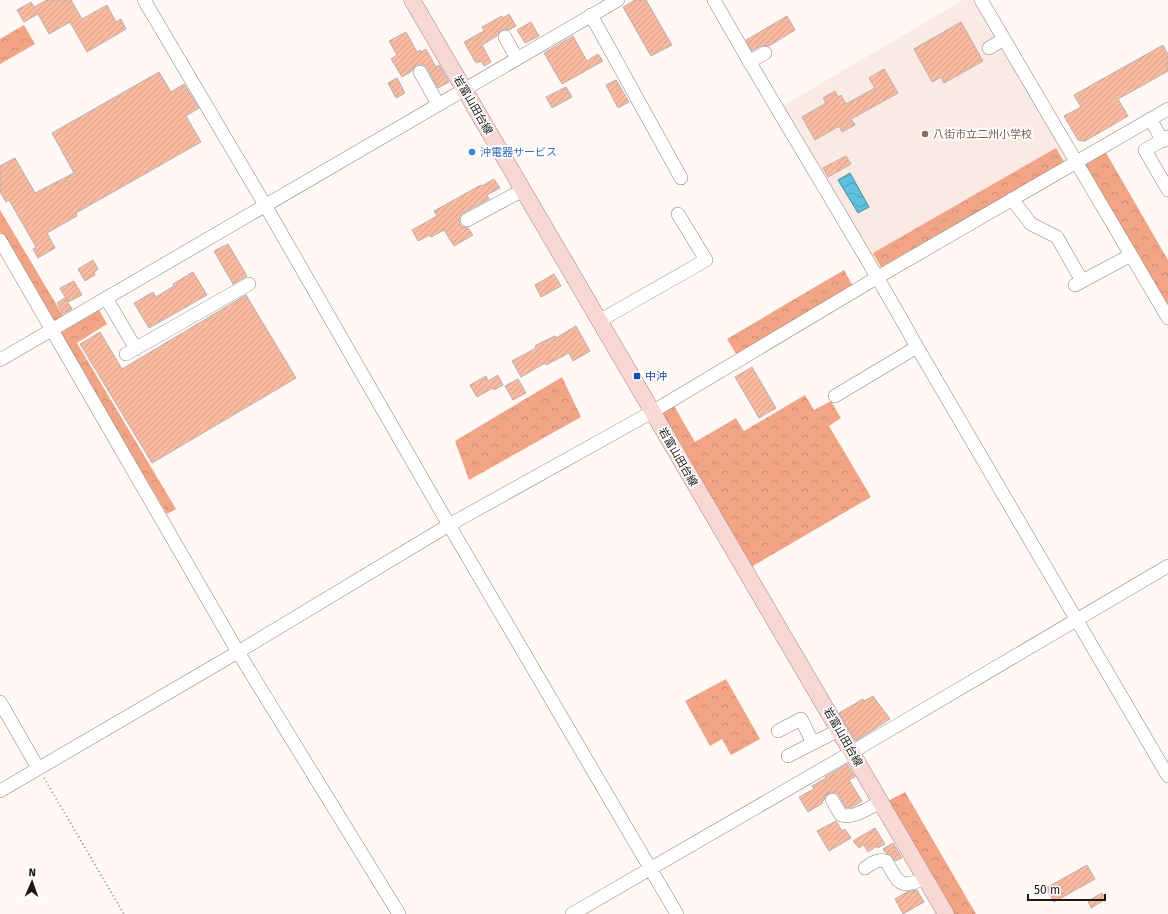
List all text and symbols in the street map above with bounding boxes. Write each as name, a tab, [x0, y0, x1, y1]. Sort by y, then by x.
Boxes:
street label: 岩富山田台線	[451, 73, 495, 137]
place label: 八街市立二州小学校	[933, 128, 1032, 141]
marker: 八街市立二州小学校	[920, 129, 930, 139]
place label: 沖電器サービス	[480, 146, 557, 159]
marker: 沖電器サービス	[467, 147, 477, 157]
place label: 中沖	[645, 370, 667, 383]
marker: 中沖	[632, 371, 642, 381]
street label: 岩富山田台線	[656, 425, 700, 489]
street label: 岩富山田台線	[821, 705, 865, 769]
north arrow	[12, 862, 52, 902]
text: N	[28, 866, 36, 879]
scale bar	[1028, 876, 1105, 902]
text: 50 m	[1034, 883, 1060, 897]

